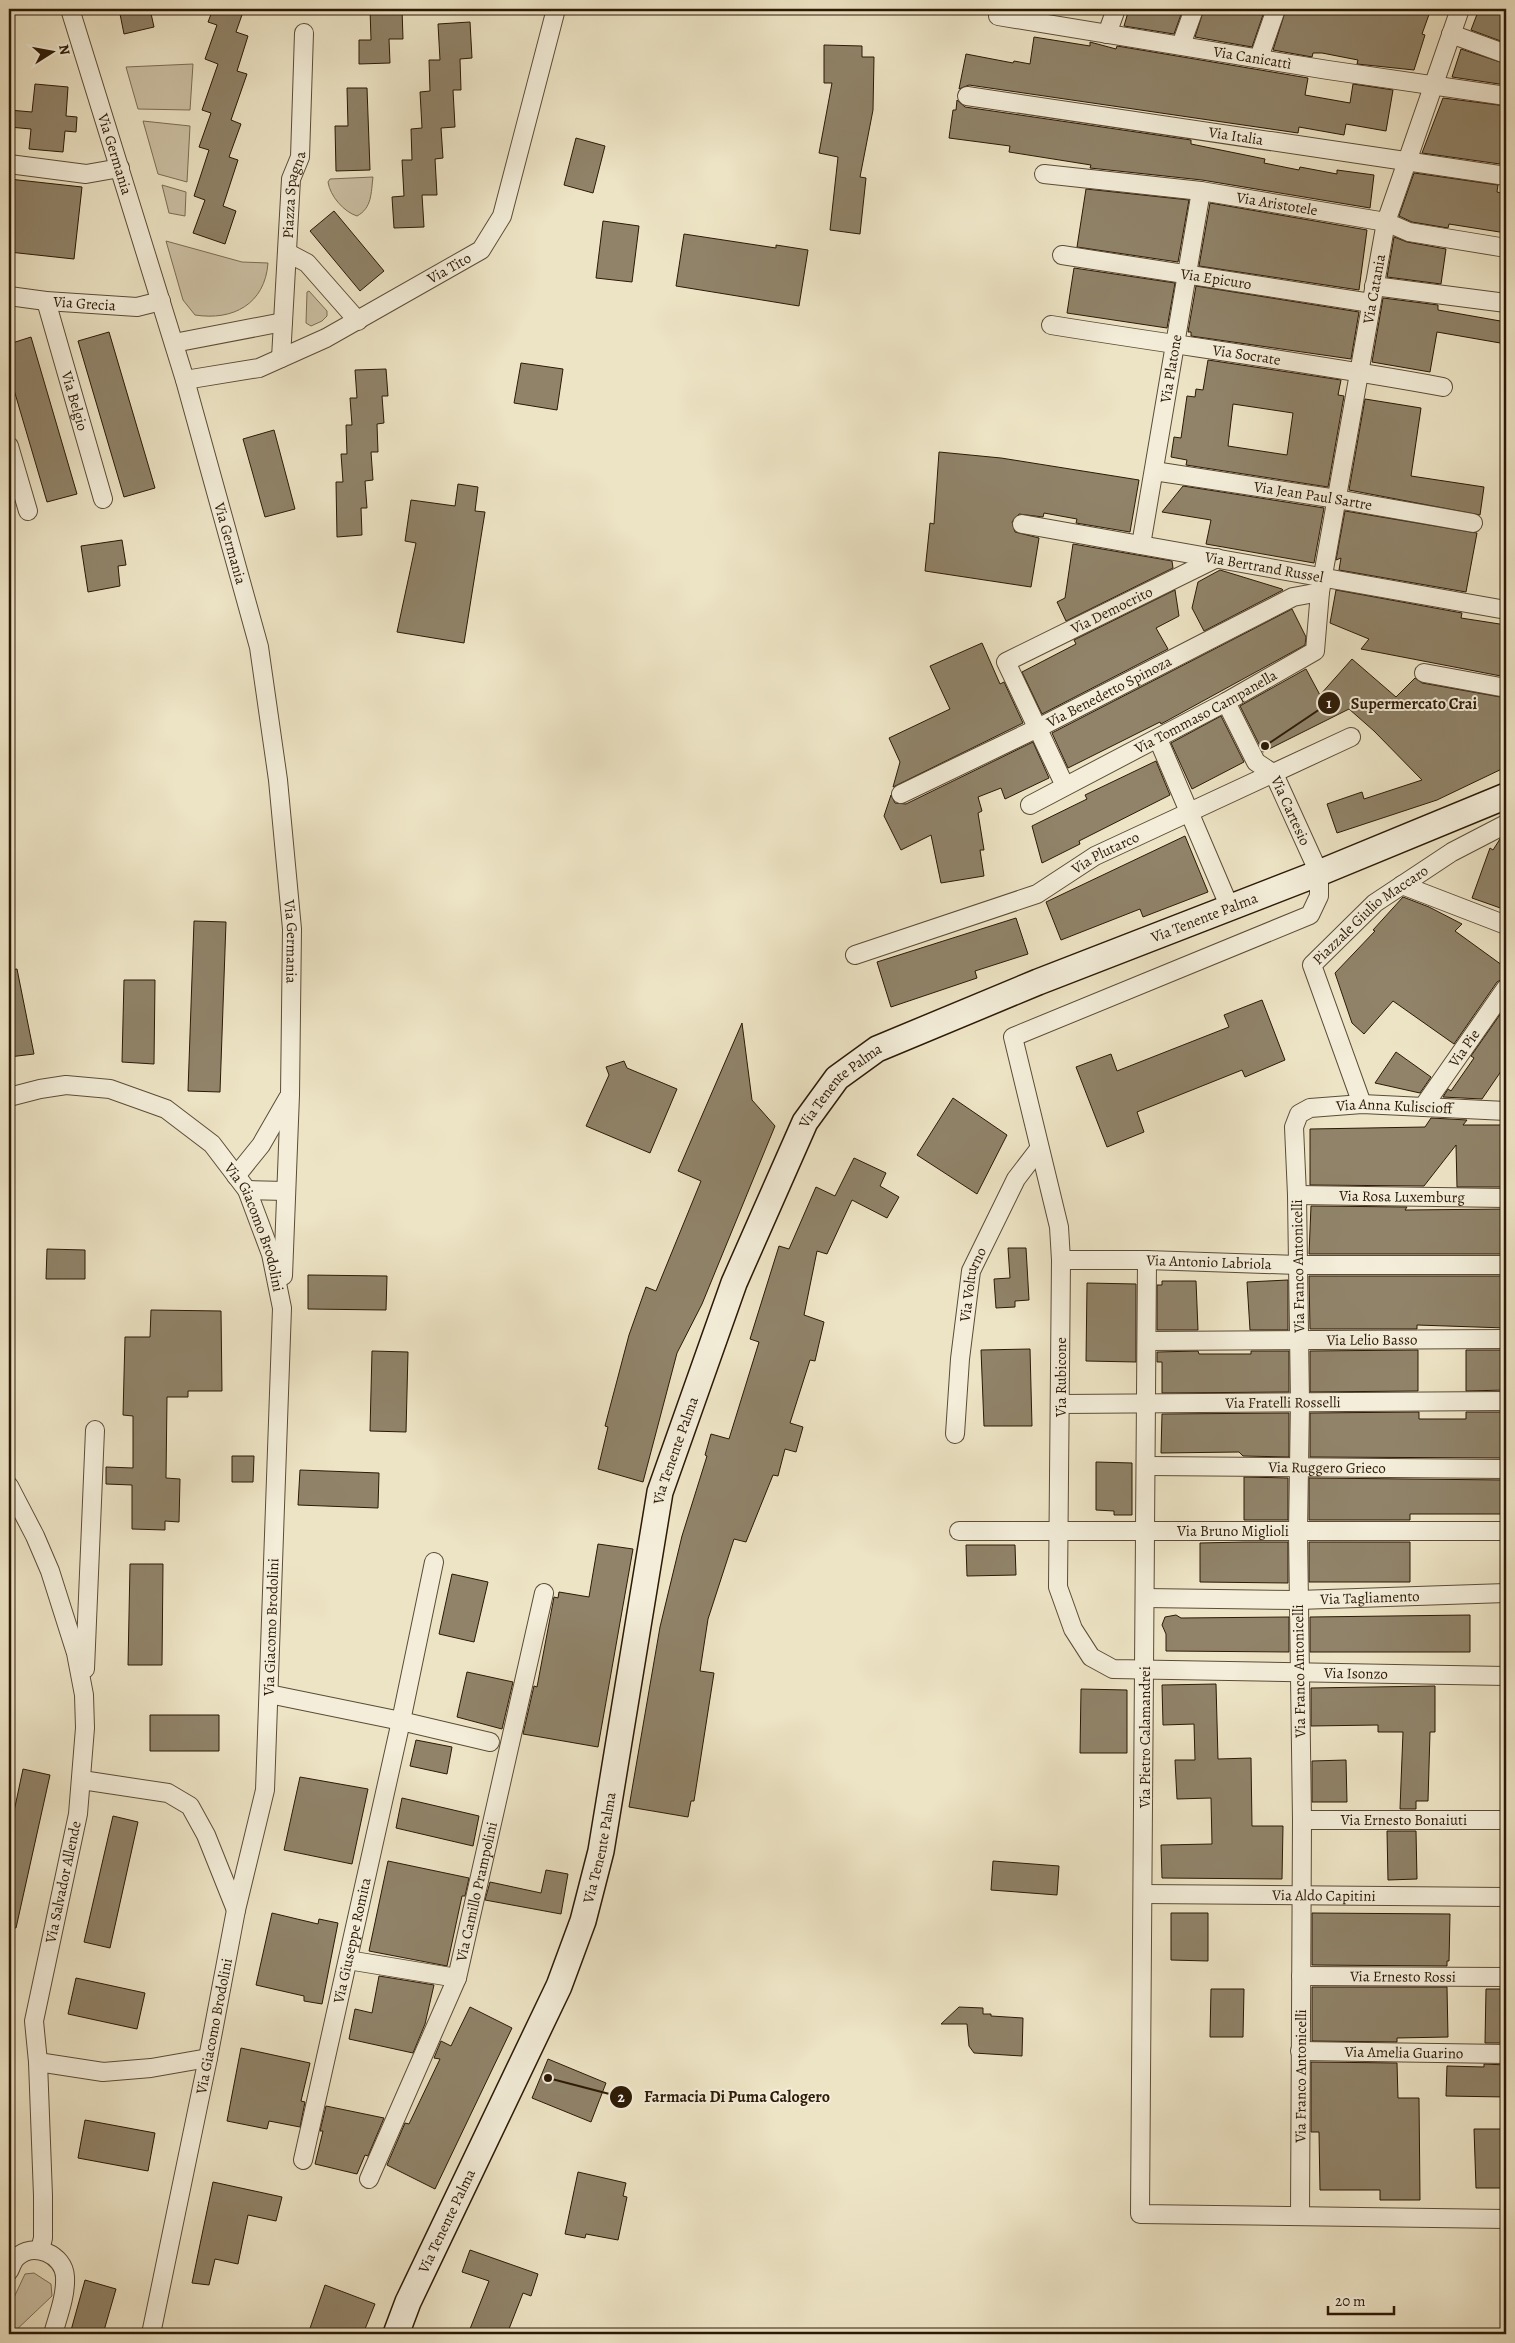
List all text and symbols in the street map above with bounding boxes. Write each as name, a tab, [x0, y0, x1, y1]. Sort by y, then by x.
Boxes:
north arrow	[28, 28, 78, 78]
street label: Via Canicattì	[1211, 41, 1293, 74]
text: N	[54, 43, 75, 56]
street label: Via Germania	[93, 110, 137, 197]
street label: Via Italia	[1206, 122, 1265, 150]
street label: Piazza Spagna	[278, 151, 310, 239]
street label: Via Aristotele	[1234, 187, 1319, 220]
street label: Via Tito	[423, 248, 475, 289]
street label: Via Catania	[1358, 252, 1390, 326]
street label: Via Epicuro	[1178, 263, 1253, 294]
street label: Via Grecia	[52, 291, 116, 316]
street label: Via Platone	[1155, 333, 1187, 405]
street label: Via Socrate	[1210, 340, 1282, 370]
street label: Via Belgio	[56, 368, 93, 433]
street label: Via Jean Paul Sartre	[1252, 476, 1374, 515]
street label: Via Germania	[209, 499, 251, 587]
street label: Via Bertrand Russel	[1202, 546, 1325, 587]
street label: Via Democrito	[1066, 581, 1156, 639]
street label: Via Benedetto Spinoza	[1042, 651, 1175, 732]
street label: Via Tommaso Campanella	[1130, 665, 1281, 759]
callout: Supermercato Crai	[1316, 688, 1488, 719]
text: 1	[1326, 693, 1332, 713]
text: Supermercato Crai	[1351, 693, 1478, 715]
street label: Via Cartesio	[1266, 772, 1315, 849]
street label: Via Plutarco	[1067, 827, 1142, 879]
street label: Piazzale Giulio Maccaro	[1308, 860, 1432, 969]
street label: Via Tenente Palma	[1147, 888, 1260, 948]
street label: Via Germania	[279, 898, 302, 984]
street label: Via Pie	[1443, 1025, 1485, 1072]
street label: Via Tenente Palma	[793, 1038, 885, 1131]
street label: Via Anna Kuliscioff	[1334, 1094, 1455, 1118]
street label: Via Giacomo Brodolini	[219, 1158, 288, 1293]
street label: Via Rosa Luxemburg	[1338, 1186, 1466, 1207]
street label: Via Franco Antonicelli	[1287, 1199, 1309, 1334]
street label: Via Volturno	[955, 1244, 991, 1324]
street label: Via Antonio Labriola	[1145, 1250, 1272, 1274]
street label: Via Lelio Basso	[1325, 1329, 1418, 1350]
street label: Via Rubicone	[1051, 1337, 1071, 1418]
street label: Via Fratelli Rosselli	[1224, 1392, 1341, 1413]
street label: Via Tenente Palma	[648, 1394, 703, 1507]
street label: Via Ruggero Grieco	[1267, 1457, 1386, 1478]
street label: Via Bruno Miglioli	[1176, 1521, 1289, 1541]
street label: Via Giacomo Brodolini	[259, 1558, 283, 1697]
street label: Via Tagliamento	[1319, 1586, 1420, 1609]
street label: Via Franco Antonicelli	[1288, 1604, 1310, 1739]
street label: Via Isonzo	[1323, 1663, 1388, 1684]
street label: Via Pietro Calamandrei	[1135, 1666, 1155, 1809]
street label: Via Tenente Palma	[578, 1791, 621, 1906]
street label: Via Ernesto Bonaiuti	[1340, 1810, 1467, 1830]
street label: Via Salvador Allende	[40, 1819, 86, 1946]
street label: Via Camillo Prampolini	[451, 1820, 502, 1964]
street label: Via Giuseppe Romita	[328, 1876, 376, 2006]
street label: Via Aldo Capitini	[1271, 1885, 1376, 1906]
street label: Via Giacomo Brodolini	[191, 1956, 237, 2097]
street label: Via Ernesto Rossi	[1349, 1966, 1456, 1987]
street label: Via Franco Antonicelli	[1290, 2009, 1311, 2144]
street label: Via Amelia Guarino	[1343, 2042, 1464, 2063]
callout: Farmacia Di Puma Calogero	[609, 2081, 840, 2112]
text: Farmacia Di Puma Calogero	[644, 2086, 830, 2108]
text: 2	[617, 2087, 625, 2107]
street label: Via Tenente Palma	[413, 2166, 480, 2277]
scale bar	[1328, 2283, 1394, 2315]
text: 20 m	[1335, 2291, 1366, 2311]

